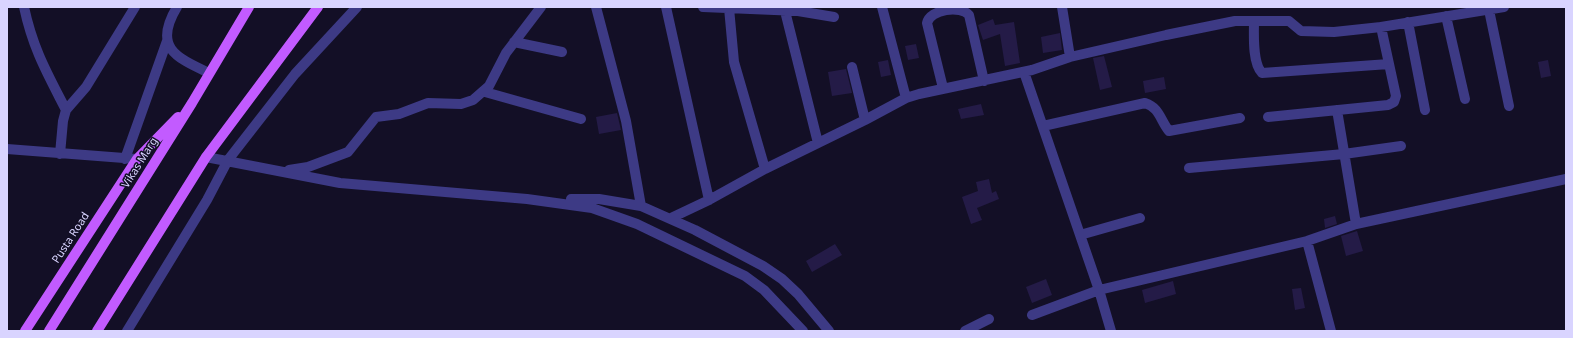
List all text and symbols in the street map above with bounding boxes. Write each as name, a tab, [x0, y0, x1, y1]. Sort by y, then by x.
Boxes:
street label: Vikas Marg	[119, 135, 161, 191]
street label: Pusta Road	[50, 210, 92, 266]

